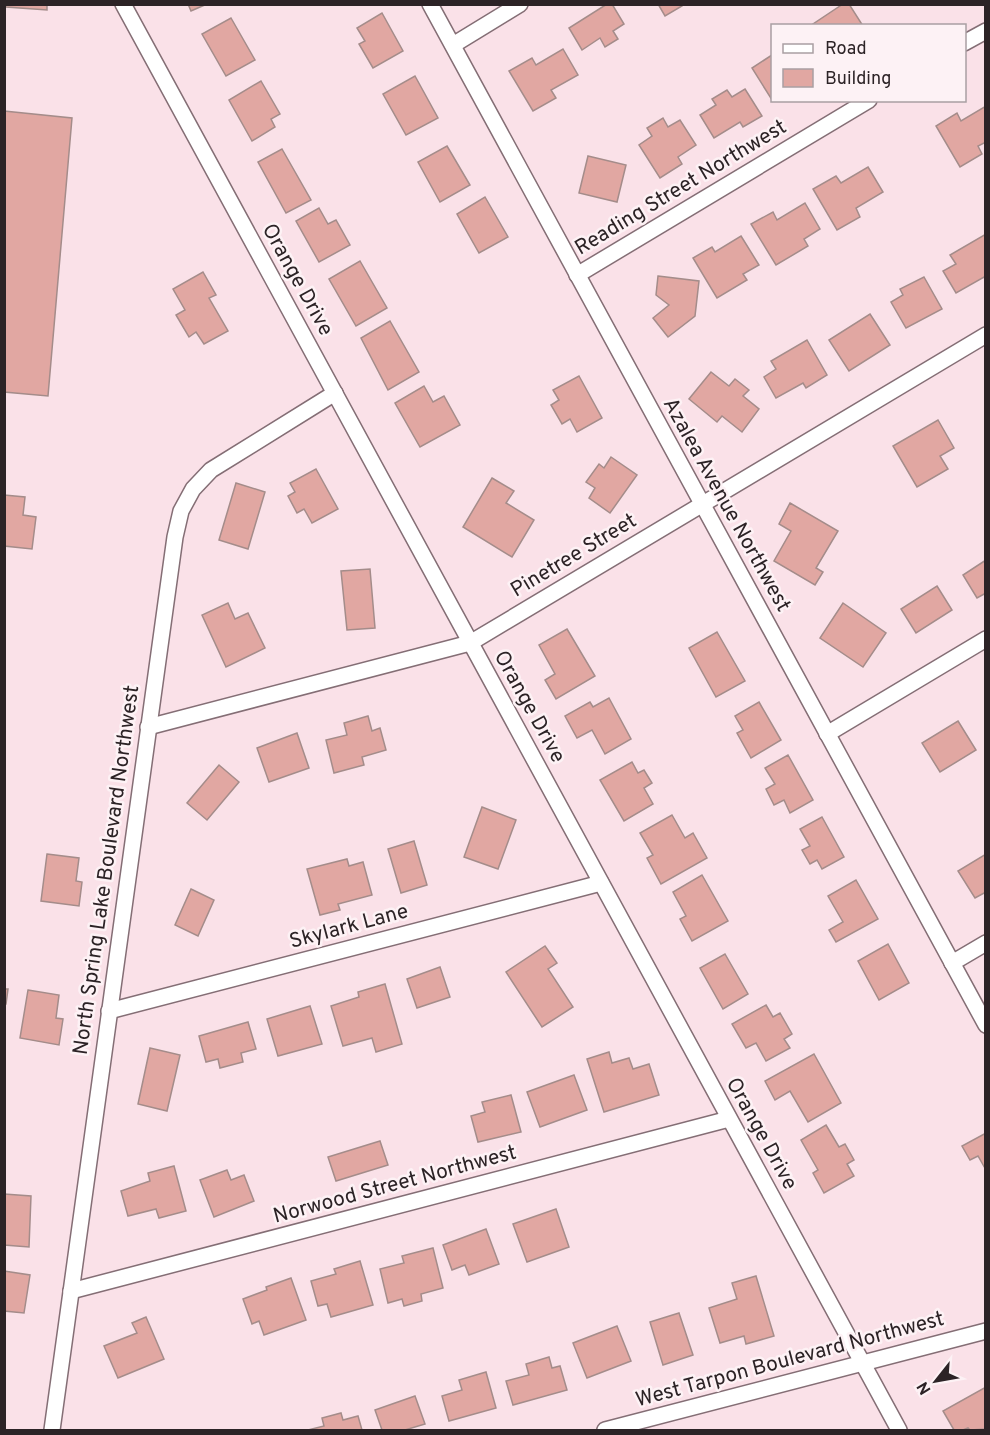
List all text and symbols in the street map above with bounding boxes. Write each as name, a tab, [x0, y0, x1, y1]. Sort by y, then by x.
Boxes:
legend	[771, 24, 966, 102]
text: Road	[825, 38, 867, 61]
text: Building	[825, 68, 891, 91]
street label: Reading Street Northwest	[570, 114, 792, 262]
street label: Orange Drive	[255, 219, 339, 341]
street label: Azalea Avenue Northwest	[656, 393, 796, 617]
street label: Pinetree Street	[506, 508, 642, 604]
street label: Orange Drive	[487, 646, 571, 768]
street label: North Spring Lake Boulevard Northwest	[68, 683, 146, 1057]
street label: Skylark Lane	[287, 898, 411, 956]
street label: Orange Drive	[719, 1073, 803, 1195]
street label: Norwood Street Northwest	[270, 1140, 520, 1230]
street label: West Tarpon Boulevard Northwest	[633, 1307, 947, 1413]
north arrow	[906, 1351, 966, 1411]

